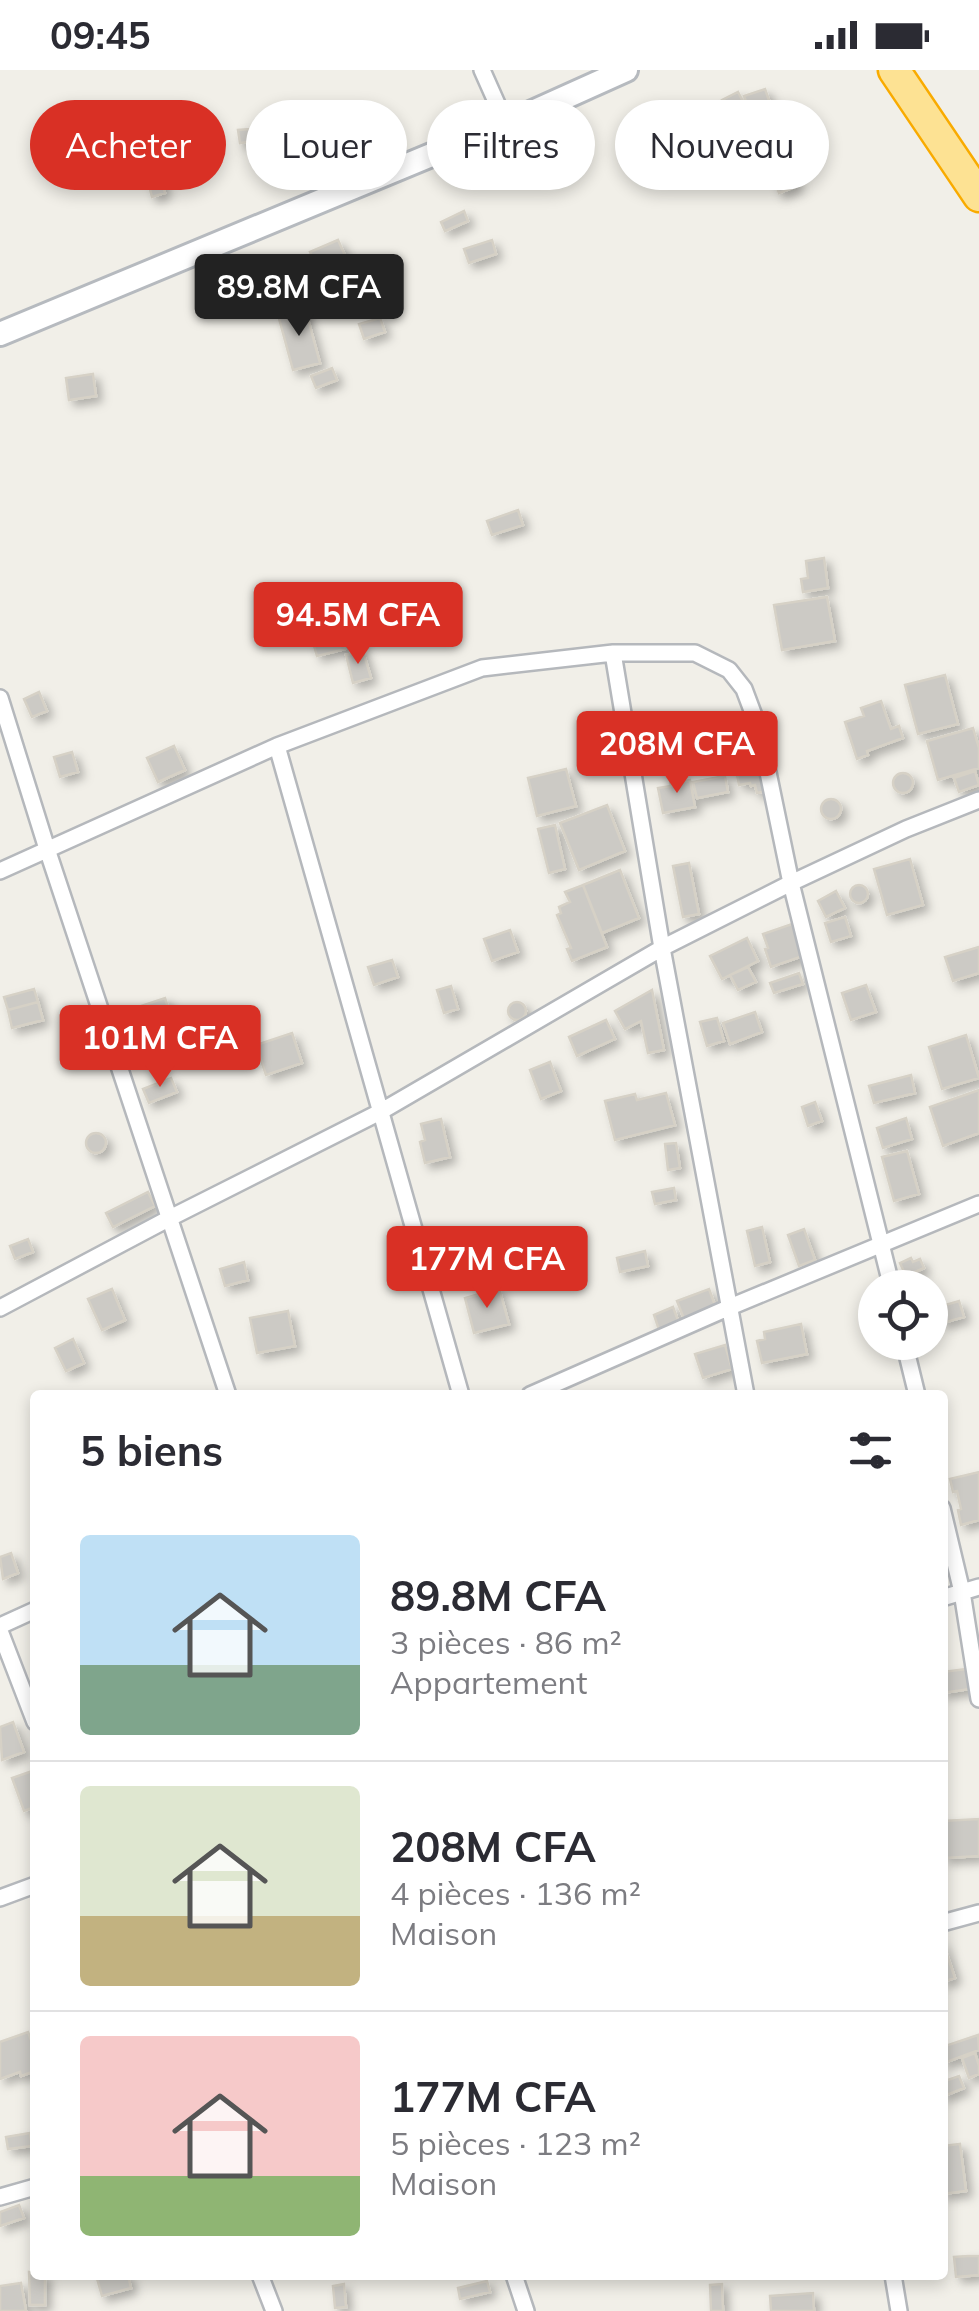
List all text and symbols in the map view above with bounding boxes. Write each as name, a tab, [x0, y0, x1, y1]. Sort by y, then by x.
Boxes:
text: 09:45	[50, 11, 151, 59]
chip: Acheter	[30, 100, 226, 190]
chip: Louer	[246, 100, 407, 190]
chip: Filtres	[427, 100, 595, 190]
chip: Nouveau	[615, 100, 829, 190]
pin: 89.8M CFA	[185, 254, 413, 339]
text: 89.8M CFA	[217, 266, 381, 306]
pin: 94.5M CFA	[244, 582, 472, 667]
text: 94.5M CFA	[276, 594, 440, 634]
pin: 208M CFA	[574, 711, 780, 796]
text: 208M CFA	[599, 723, 755, 763]
pin: 101M CFA	[57, 1005, 263, 1090]
text: 101M CFA	[82, 1017, 238, 1057]
pin: 177M CFA	[384, 1226, 590, 1311]
text: 177M CFA	[409, 1238, 565, 1278]
map controls	[858, 1270, 948, 1360]
button: locate	[858, 1270, 948, 1360]
icon: filters	[843, 1423, 898, 1478]
text: 5 biens	[80, 1424, 223, 1477]
text: 89.8M CFA	[390, 1569, 606, 1622]
icon: home	[160, 1575, 280, 1695]
text: 3 pièces · 86 m²	[390, 1622, 622, 1662]
text: Appartement	[390, 1662, 588, 1702]
text: 208M CFA	[390, 1820, 596, 1873]
icon: home	[160, 1826, 280, 1946]
text: 4 pièces · 136 m²	[390, 1873, 641, 1913]
text: Maison	[390, 1913, 497, 1953]
text: 177M CFA	[390, 2070, 596, 2123]
icon: home	[160, 2076, 280, 2196]
text: 5 pièces · 123 m²	[390, 2123, 641, 2163]
text: Maison	[390, 2163, 497, 2203]

